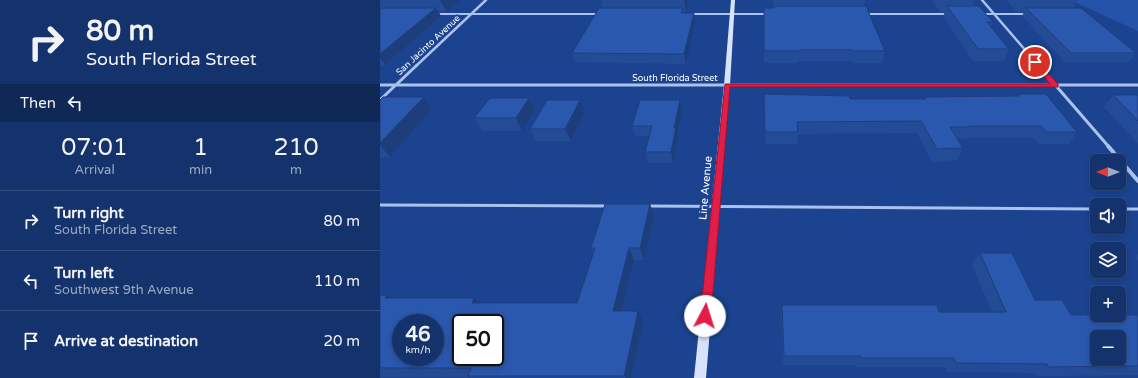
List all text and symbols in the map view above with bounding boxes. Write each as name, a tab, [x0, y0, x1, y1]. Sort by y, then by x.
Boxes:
street label: San Jacinto Avenue	[394, 13, 463, 78]
text: 80 m	[86, 14, 154, 48]
icon: right	[20, 16, 72, 68]
pin	[1018, 45, 1052, 79]
text: South Florida Street	[86, 48, 257, 70]
icon: arrive	[1024, 51, 1046, 73]
street label: South Florida Street	[632, 73, 718, 84]
icon: left	[64, 92, 86, 114]
text: Then	[20, 94, 56, 112]
text: 07:01	[61, 133, 128, 162]
text: 1	[193, 133, 208, 162]
text: 210	[273, 133, 319, 162]
north arrow	[1090, 154, 1126, 190]
map controls	[1090, 154, 1126, 366]
street label: Line Avenue	[696, 155, 715, 221]
text: Arrival	[74, 162, 115, 178]
text: min	[189, 162, 212, 178]
text: m	[290, 162, 302, 178]
button: sound	[1090, 198, 1126, 234]
text: Turn right	[54, 204, 124, 222]
icon: right	[20, 210, 42, 232]
text: 80 m	[323, 212, 360, 230]
text: South Florida Street	[54, 222, 177, 238]
button: layers	[1090, 242, 1126, 278]
text: Turn left	[54, 264, 114, 282]
icon: left	[20, 270, 42, 292]
text: 110 m	[314, 272, 360, 290]
text: Southwest 9th Avenue	[54, 282, 194, 298]
button: +	[1090, 286, 1126, 322]
position arrow	[684, 295, 726, 337]
speed limit sign: 50	[452, 314, 504, 366]
text: 46	[405, 323, 431, 347]
icon: arrive	[20, 330, 42, 352]
button: −	[1090, 330, 1126, 366]
text: Arrive at destination	[54, 332, 198, 350]
text: 20 m	[323, 332, 360, 350]
text: km/h	[405, 344, 431, 356]

